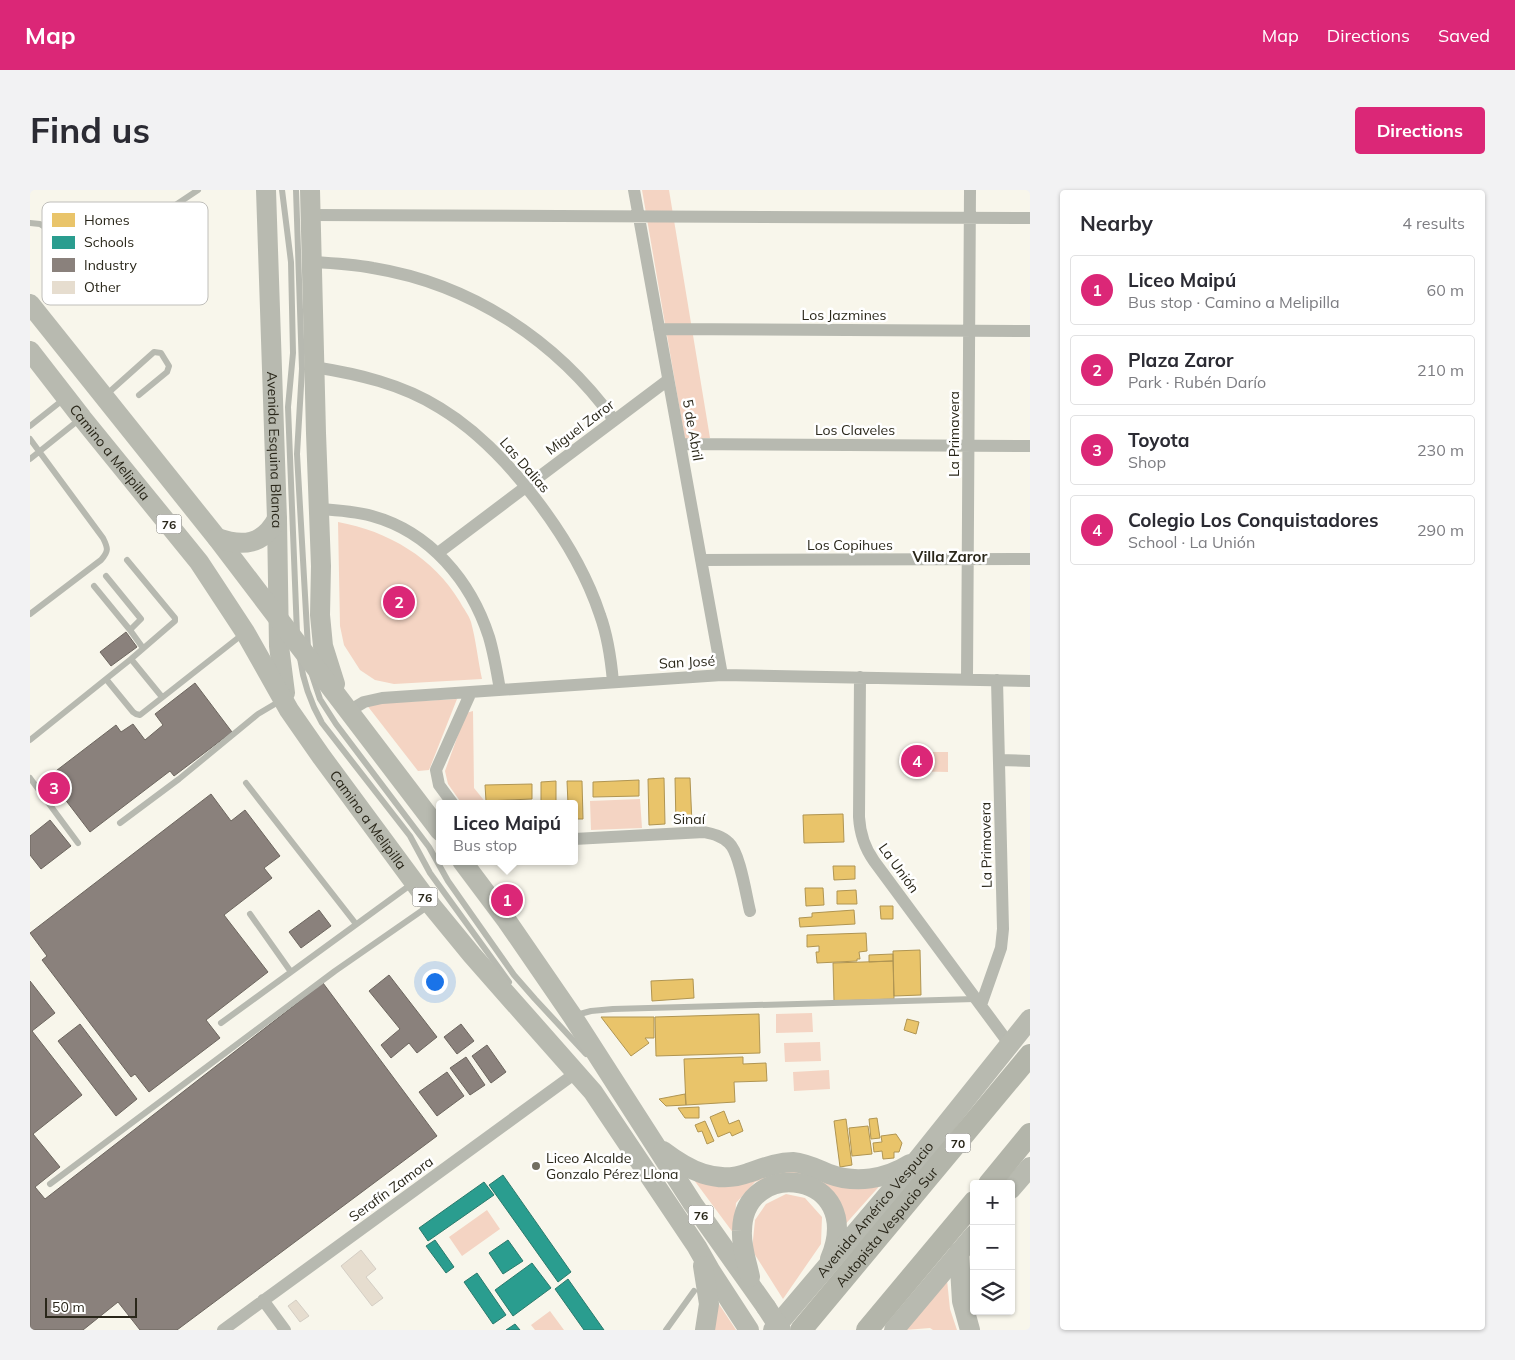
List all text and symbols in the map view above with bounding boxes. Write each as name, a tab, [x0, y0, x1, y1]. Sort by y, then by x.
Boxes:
text: Map	[25, 20, 76, 50]
text: Map	[1262, 24, 1299, 47]
text: Directions	[1327, 24, 1410, 47]
text: Saved	[1438, 24, 1490, 47]
button: Directions	[1355, 107, 1485, 154]
text: Find us	[30, 108, 150, 152]
legend	[42, 202, 208, 305]
text: Nearby	[1080, 210, 1153, 236]
text: Homes	[84, 211, 130, 229]
text: 4 results	[1402, 213, 1465, 233]
text: Schools	[84, 233, 134, 251]
text: Industry	[84, 256, 138, 274]
text: Liceo Maipú	[1128, 268, 1236, 292]
text: Other	[84, 278, 122, 296]
text: 1	[1092, 280, 1102, 300]
text: 60 m	[1427, 280, 1464, 300]
text: Bus stop · Camino a Melipilla	[1128, 292, 1340, 312]
street label: Los Jazmines	[802, 306, 886, 324]
text: Plaza Zaror	[1128, 348, 1233, 372]
text: 2	[1092, 360, 1102, 380]
text: 210 m	[1417, 360, 1464, 380]
street label: Avenida Esquina Blanca	[263, 371, 286, 528]
text: Park · Rubén Darío	[1128, 372, 1266, 392]
street label: La Primavera	[945, 391, 963, 477]
street label: Miguel Zaror	[542, 395, 619, 459]
street label: 5 de Abril	[679, 398, 707, 462]
street label: Camino a Melipilla	[66, 401, 154, 504]
street label: Los Claveles	[815, 421, 895, 439]
text: Toyota	[1128, 428, 1190, 452]
street label: Las Dalias	[496, 434, 554, 496]
text: 3	[1092, 440, 1102, 460]
text: 230 m	[1417, 440, 1464, 460]
text: Shop	[1128, 452, 1166, 472]
text: Colegio Los Conquistadores	[1128, 508, 1379, 532]
road number: 76	[156, 514, 182, 534]
text: 4	[1092, 520, 1102, 540]
text: 290 m	[1417, 520, 1464, 540]
text: School · La Unión	[1128, 532, 1255, 552]
street label: Los Copihues	[807, 536, 893, 554]
district label: Villa Zaror	[912, 547, 987, 566]
pin: 2	[383, 583, 415, 621]
street label: San José	[658, 652, 716, 672]
pin: 4	[901, 742, 933, 780]
street label: Camino a Melipilla	[326, 767, 411, 873]
pin: 3	[38, 769, 70, 807]
popup	[436, 800, 578, 865]
street label: La Primavera	[976, 802, 996, 888]
street label: Sinaí	[673, 810, 706, 828]
text: Liceo Maipú	[453, 811, 561, 835]
text: Bus stop	[453, 835, 517, 855]
street label: La Unión	[875, 839, 923, 897]
pin: 1	[491, 881, 523, 919]
road number: 76	[412, 888, 438, 906]
your location	[422, 969, 448, 995]
road number: 70	[946, 1134, 970, 1152]
street label: Avenida Américo Vespucio	[813, 1138, 937, 1281]
place label: Liceo Alcalde Gonzalo Pérez Llona	[546, 1149, 678, 1183]
street label: Serafín Zamora	[345, 1152, 437, 1226]
marker: Liceo Alcalde Gonzalo Pérez Llona	[530, 1160, 542, 1172]
street label: Autopista Vespucio Sur	[832, 1163, 942, 1291]
map controls	[970, 1180, 1015, 1315]
button: +	[970, 1180, 1015, 1225]
road number: 76	[688, 1206, 714, 1224]
button: −	[970, 1225, 1015, 1270]
button: layers	[970, 1270, 1015, 1315]
scale bar	[45, 1295, 138, 1318]
text: 50 m	[52, 1298, 85, 1316]

